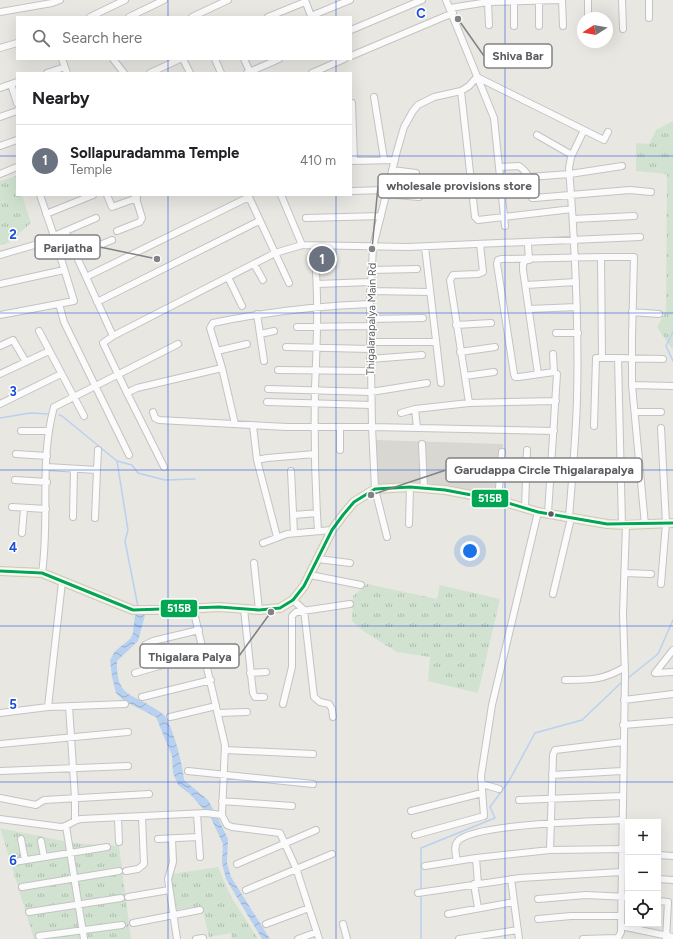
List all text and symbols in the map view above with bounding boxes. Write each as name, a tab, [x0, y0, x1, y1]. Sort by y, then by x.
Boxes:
text: C	[416, 6, 426, 21]
north arrow	[577, 12, 613, 48]
search box	[16, 16, 352, 60]
icon: search	[30, 27, 52, 49]
text: Search here	[62, 29, 142, 47]
callout: Shiva Bar	[484, 44, 552, 68]
text: Shiva Bar	[492, 49, 544, 63]
text: Nearby	[32, 88, 90, 108]
text: Sollapuradamma Temple	[70, 144, 239, 162]
text: 1	[42, 153, 48, 168]
text: 410 m	[300, 153, 336, 168]
text: Temple	[70, 162, 112, 177]
callout: wholesale provisions store	[378, 174, 539, 198]
text: wholesale provisions store	[386, 179, 532, 193]
text: 2	[9, 227, 17, 242]
callout: Parijatha	[35, 235, 100, 259]
text: Parijatha	[43, 241, 93, 255]
pin: 1	[309, 244, 335, 274]
street label: Thigalarapalya Main Rd	[364, 263, 379, 375]
text: 3	[9, 384, 17, 399]
callout: Garudappa Circle Thigalarapalya	[446, 458, 642, 482]
text: Garudappa Circle Thigalarapalya	[454, 463, 634, 477]
line badge: 515B	[471, 489, 509, 508]
text: 515B	[478, 492, 502, 505]
unlabelled marker	[546, 509, 556, 519]
text: 4	[9, 540, 17, 555]
your location	[460, 541, 480, 561]
line badge: 515B	[160, 599, 198, 618]
text: 515B	[167, 602, 191, 615]
callout: Thigalara Palya	[140, 644, 239, 668]
text: Thigalara Palya	[148, 650, 232, 664]
text: 5	[9, 697, 17, 712]
map controls	[625, 819, 661, 927]
button: +	[625, 819, 661, 855]
text: 6	[9, 853, 17, 868]
button: −	[625, 855, 661, 891]
button: locate	[625, 891, 661, 927]

